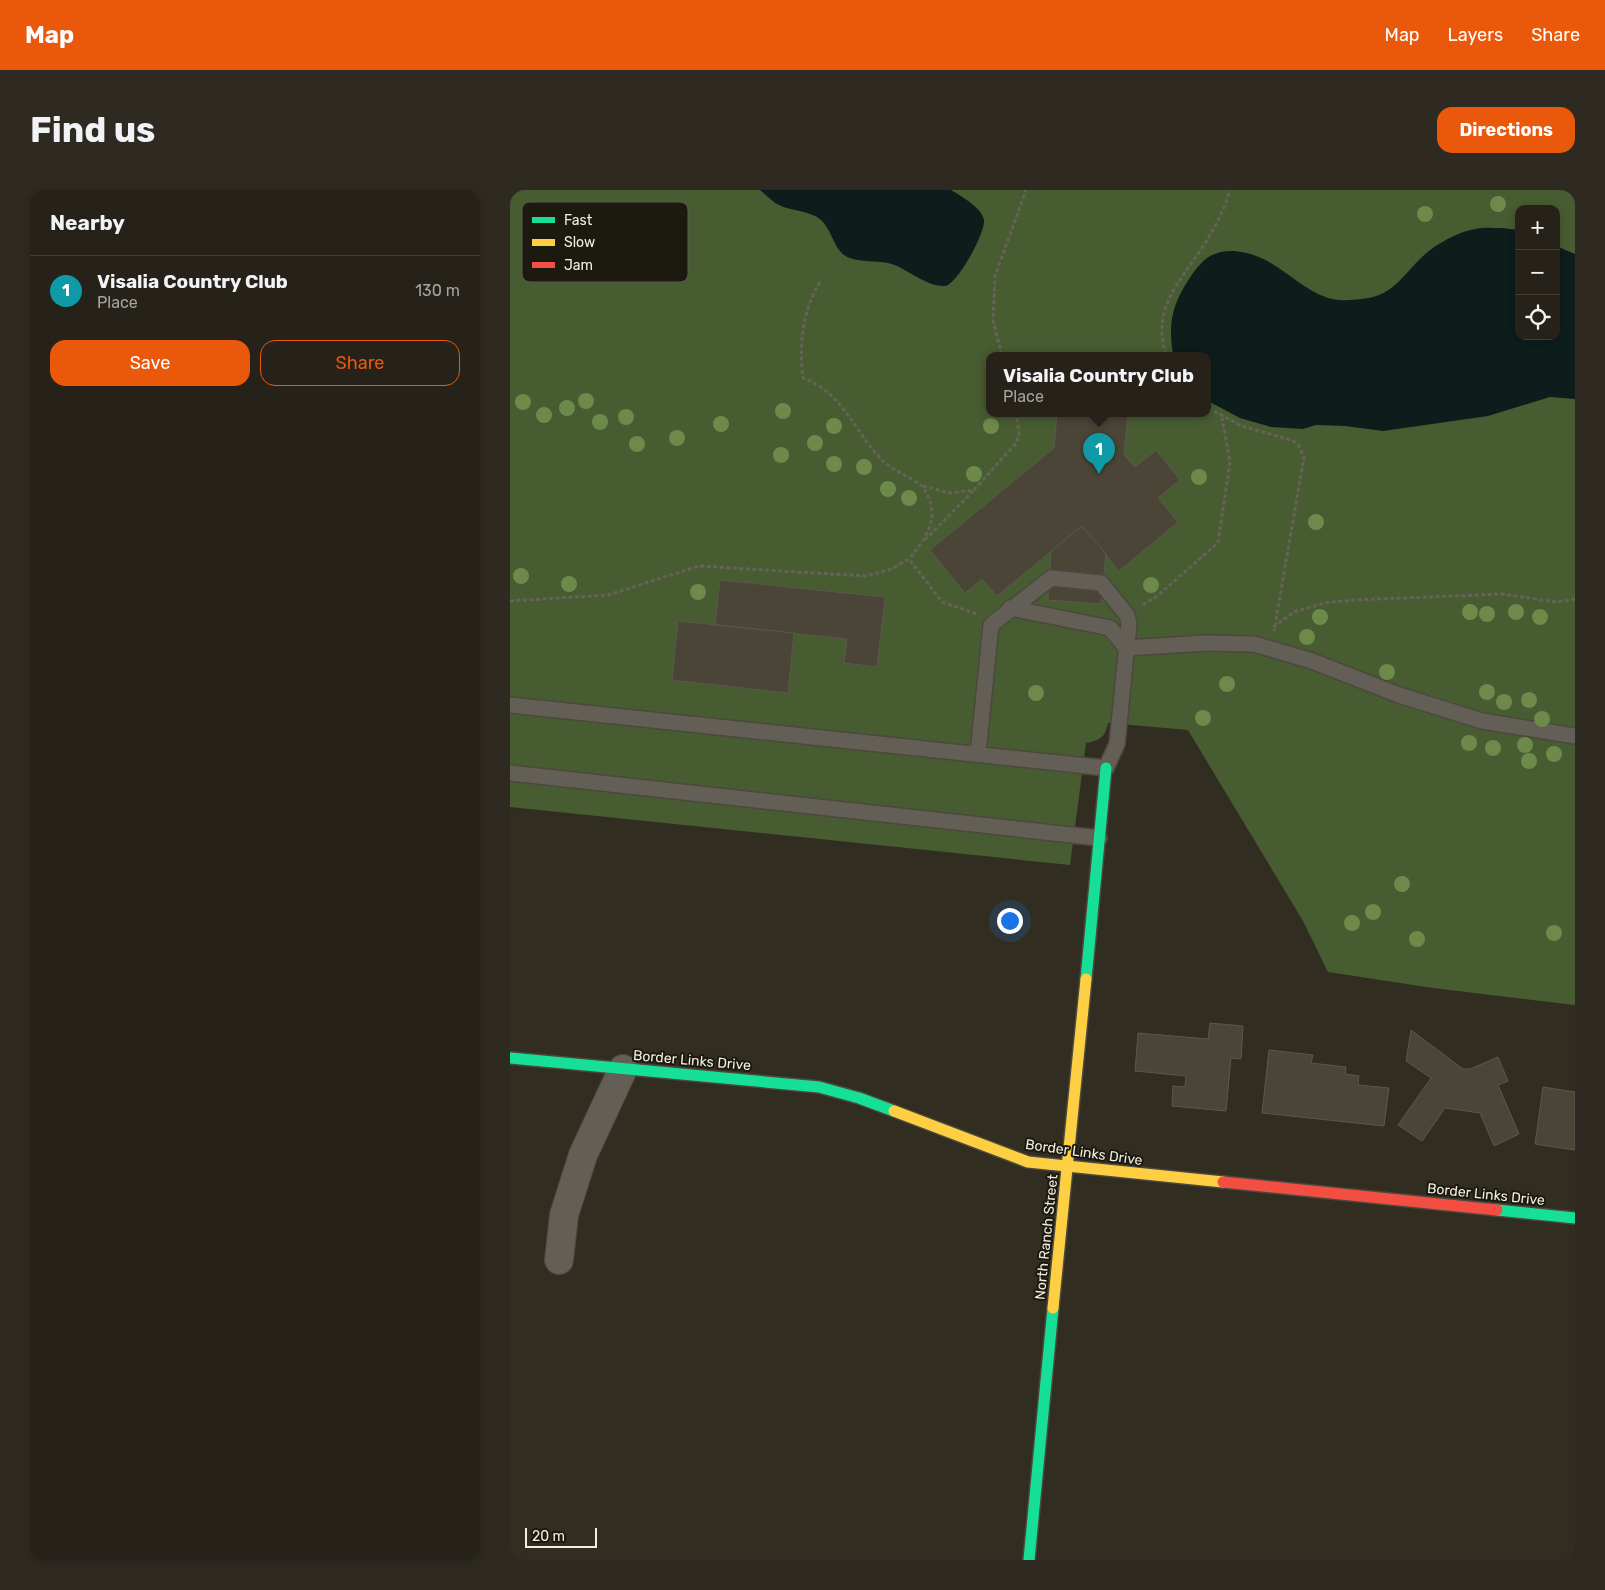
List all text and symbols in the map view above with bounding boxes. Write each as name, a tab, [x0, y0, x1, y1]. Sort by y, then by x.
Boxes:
text: Map	[25, 21, 74, 49]
text: Map	[1385, 24, 1420, 46]
text: Layers	[1448, 24, 1503, 46]
text: Share	[1531, 24, 1580, 46]
button: Directions	[1437, 107, 1575, 153]
text: Find us	[30, 109, 155, 151]
legend	[522, 202, 688, 282]
map controls	[1515, 205, 1560, 340]
button: +	[1515, 205, 1560, 250]
text: Nearby	[50, 210, 125, 235]
text: Fast	[564, 212, 593, 229]
text: Slow	[564, 234, 595, 251]
button: −	[1515, 250, 1560, 295]
text: Jam	[564, 257, 593, 274]
text: Visalia Country Club	[97, 270, 288, 293]
text: 1	[62, 281, 70, 300]
text: 130 m	[415, 281, 460, 300]
text: Place	[97, 293, 138, 312]
button: locate	[1515, 295, 1560, 340]
button: Save	[50, 340, 250, 386]
button: Share	[260, 340, 460, 386]
popup	[986, 352, 1211, 417]
text: Visalia Country Club	[1003, 364, 1194, 387]
text: Place	[1003, 387, 1044, 406]
pin: 1	[1083, 433, 1115, 474]
your location	[997, 908, 1023, 934]
street label: Border Links Drive	[632, 1047, 752, 1074]
street label: Border Links Drive	[1024, 1136, 1144, 1169]
street label: North Ranch Street	[1031, 1173, 1062, 1301]
street label: Border Links Drive	[1426, 1180, 1546, 1209]
scale bar	[525, 1525, 598, 1548]
text: 20 m	[532, 1528, 565, 1545]

